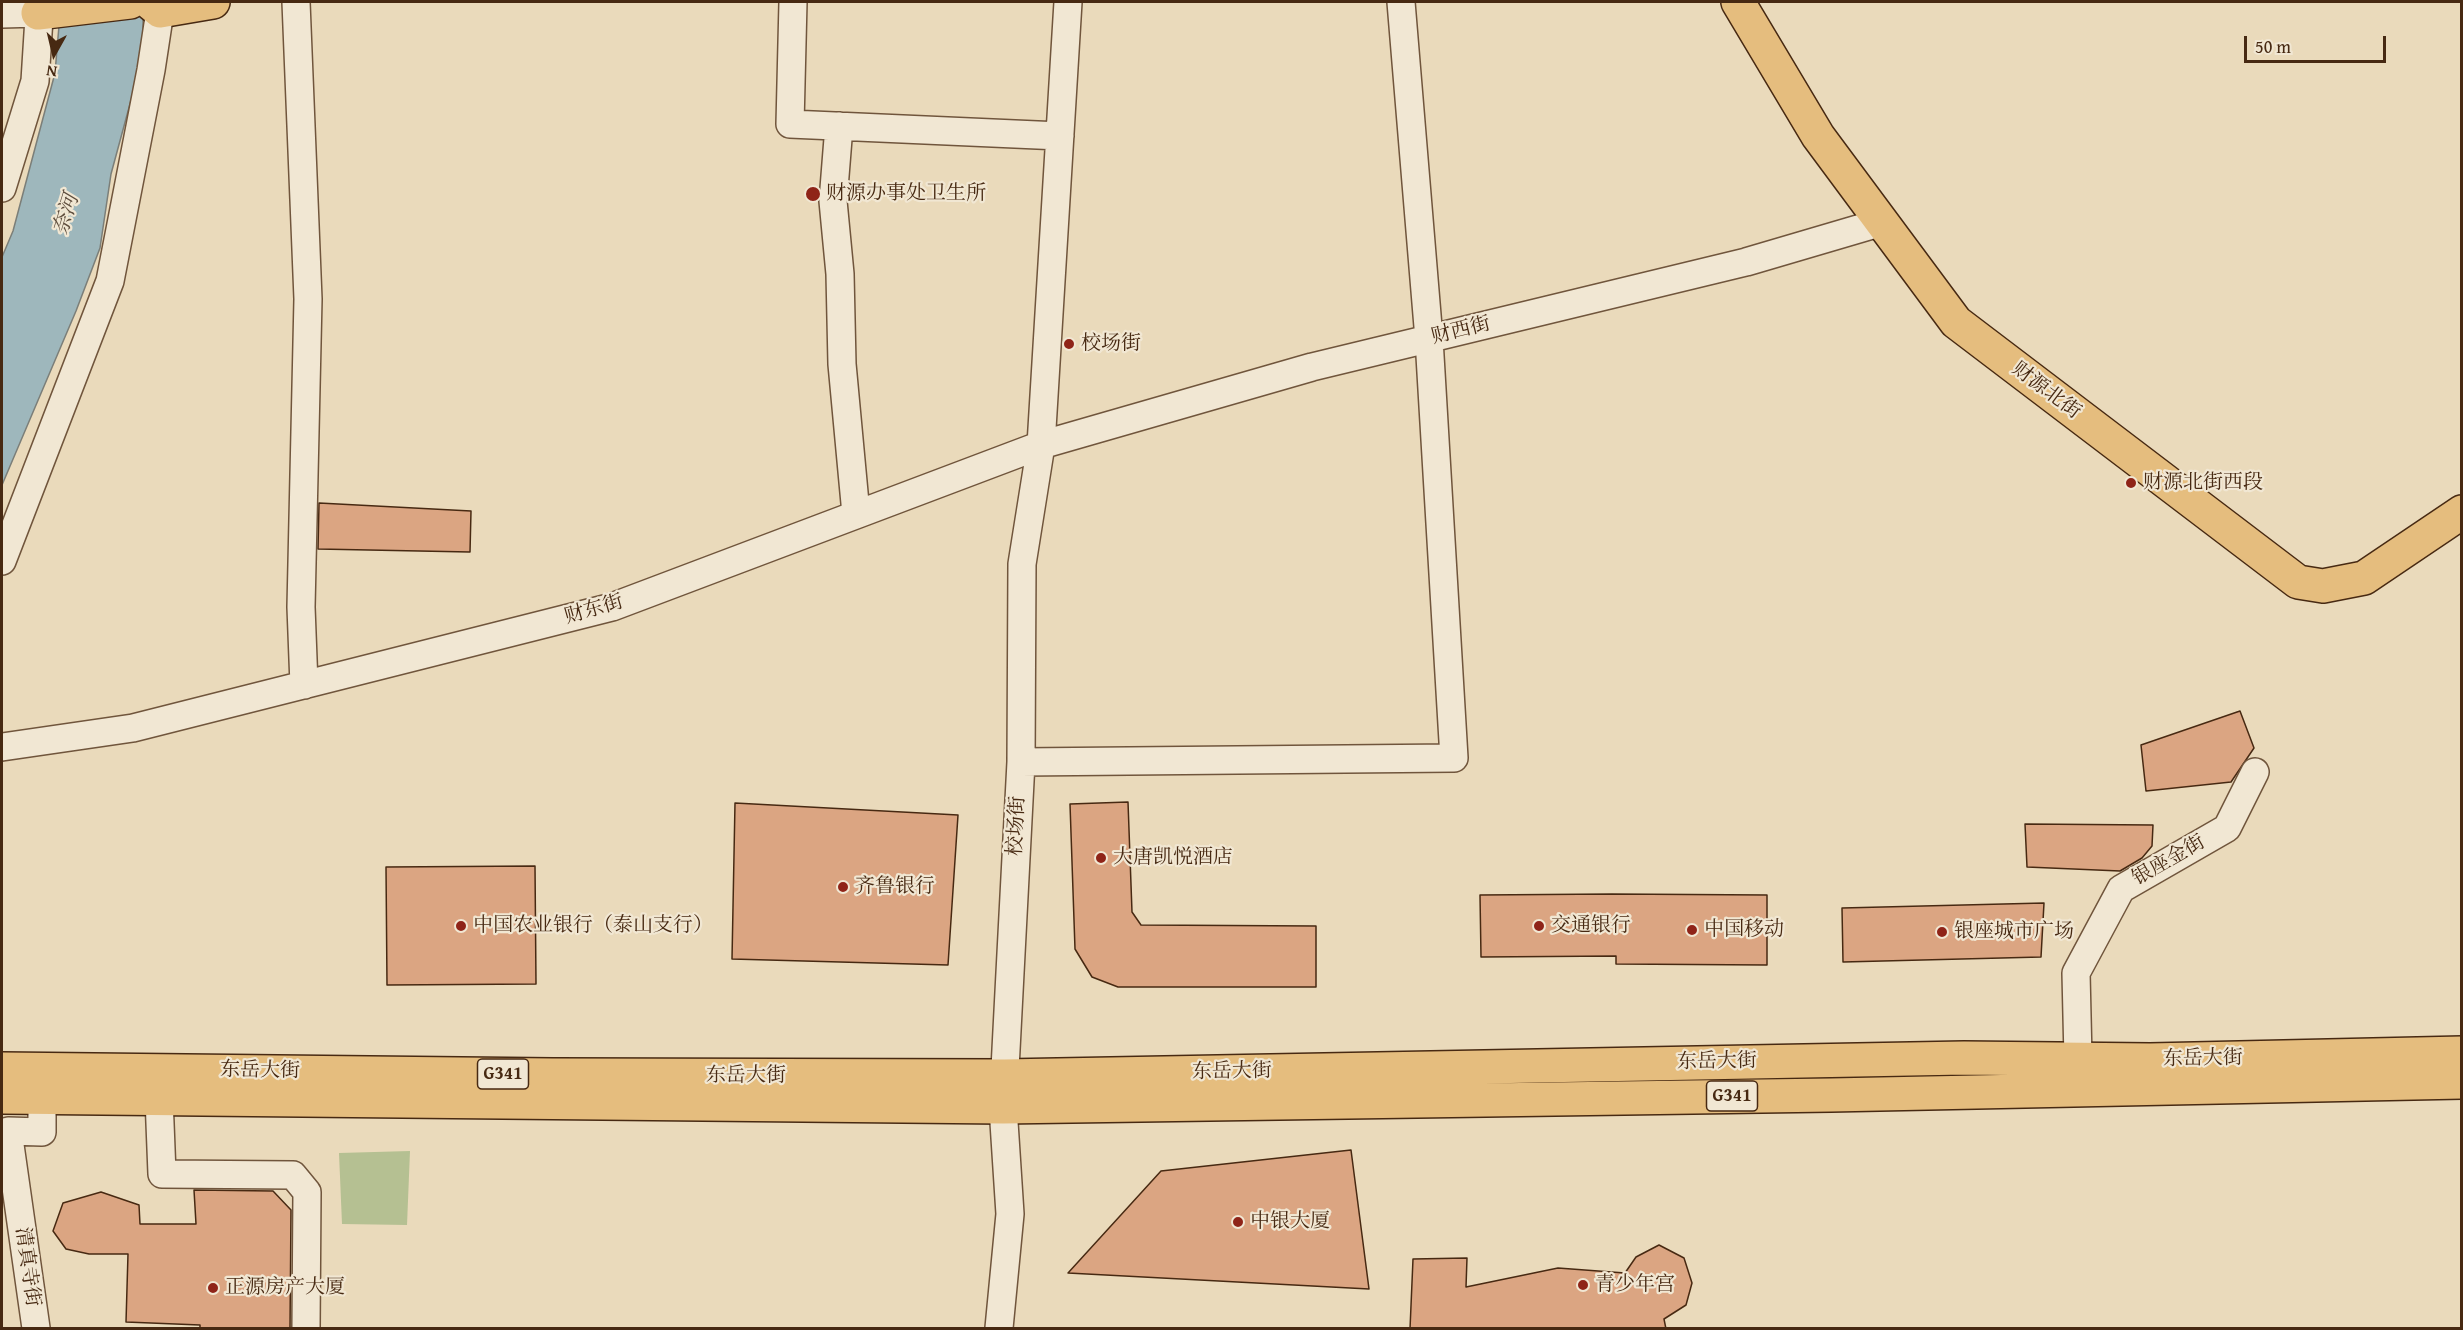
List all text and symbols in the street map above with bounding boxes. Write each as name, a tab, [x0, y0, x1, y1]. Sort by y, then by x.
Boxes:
north arrow	[24, 24, 84, 84]
scale bar	[2247, 24, 2390, 62]
text: 50 m	[2255, 33, 2291, 60]
text: N	[45, 59, 58, 84]
place label: 财源办事处卫生所	[826, 182, 986, 206]
marker: 财源办事处卫生所	[804, 185, 822, 203]
water label: 奈河	[49, 191, 85, 239]
street label: 财西街	[1429, 312, 1493, 350]
place label: 校场街	[1081, 332, 1141, 356]
marker: 校场街	[1062, 337, 1076, 351]
street label: 财源北街	[2007, 357, 2085, 425]
place label: 财源北街西段	[2143, 471, 2263, 495]
marker: 财源北街西段	[2124, 476, 2138, 490]
street label: 财东街	[562, 590, 626, 630]
street label: 校场街	[1003, 795, 1031, 857]
street label: 银座金街	[2128, 831, 2210, 891]
place label: 大唐凯悦酒店	[1113, 846, 1233, 870]
marker: 大唐凯悦酒店	[1094, 851, 1108, 865]
place label: 齐鲁银行	[855, 875, 935, 899]
marker: 齐鲁银行	[836, 880, 850, 894]
place label: 中国农业银行（泰山支行）	[473, 914, 713, 938]
place label: 交通银行	[1551, 914, 1631, 938]
place label: 中国移动	[1704, 918, 1784, 942]
marker: 中国农业银行（泰山支行）	[454, 919, 468, 933]
marker: 交通银行	[1532, 919, 1546, 933]
place label: 银座城市广场	[1954, 920, 2074, 944]
marker: 中国移动	[1685, 923, 1699, 937]
marker: 银座城市广场	[1935, 925, 1949, 939]
street label: 东岳大街	[2163, 1046, 2243, 1072]
street label: 东岳大街	[1677, 1049, 1757, 1075]
street label: 东岳大街	[220, 1058, 300, 1084]
road number: G341	[478, 1059, 528, 1089]
street label: 东岳大街	[1192, 1059, 1272, 1085]
street label: 东岳大街	[706, 1064, 786, 1088]
road number: G341	[1706, 1081, 1758, 1111]
place label: 中银大厦	[1250, 1210, 1330, 1234]
marker: 中银大厦	[1231, 1215, 1245, 1229]
street label: 清真寺街	[10, 1226, 44, 1308]
place label: 青少年宫	[1595, 1273, 1675, 1297]
place label: 正源房产大厦	[225, 1276, 345, 1300]
marker: 青少年宫	[1576, 1278, 1590, 1292]
marker: 正源房产大厦	[206, 1281, 220, 1295]

